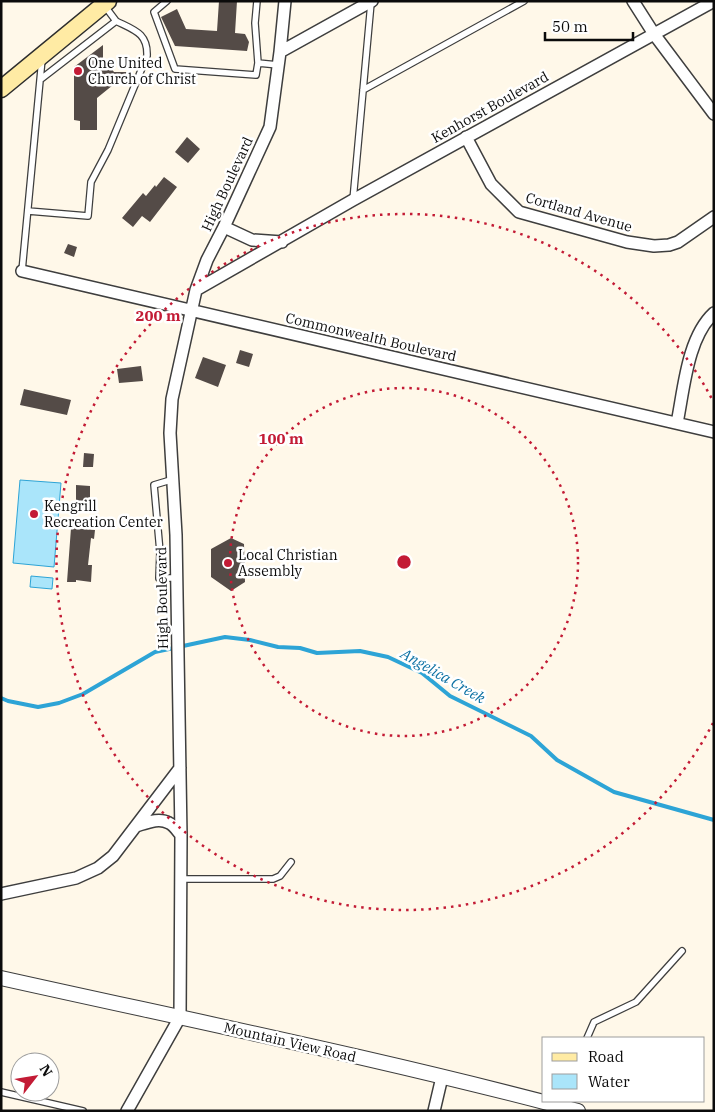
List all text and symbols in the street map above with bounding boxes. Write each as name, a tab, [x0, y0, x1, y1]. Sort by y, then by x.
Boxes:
scale bar	[545, 10, 632, 42]
text: 50 m	[552, 17, 588, 36]
place label: One United Church of Christ	[88, 54, 196, 88]
marker: One United Church of Christ	[72, 65, 84, 77]
street label: Kenhorst Boulevard	[428, 67, 552, 147]
street label: High Boulevard	[197, 133, 257, 234]
street label: Cortland Avenue	[524, 188, 634, 236]
text: 200 m	[135, 306, 181, 325]
street label: Commonwealth Boulevard	[284, 309, 459, 366]
text: 100 m	[258, 429, 304, 448]
place label: Kengrill Recreation Center	[44, 497, 164, 531]
marker: Kengrill Recreation Center	[28, 508, 40, 520]
street label: High Boulevard	[152, 546, 172, 649]
place label: Local Christian Assembly	[238, 546, 338, 580]
centre of rings	[395, 553, 413, 571]
marker: Local Christian Assembly	[222, 557, 234, 569]
water label: Angelica Creek	[397, 643, 489, 707]
street label: Mountain View Road	[222, 1018, 358, 1066]
legend	[542, 1037, 705, 1102]
text: Road	[588, 1047, 624, 1066]
north arrow	[10, 1052, 60, 1102]
text: N	[36, 1061, 57, 1080]
text: Water	[588, 1072, 630, 1091]

